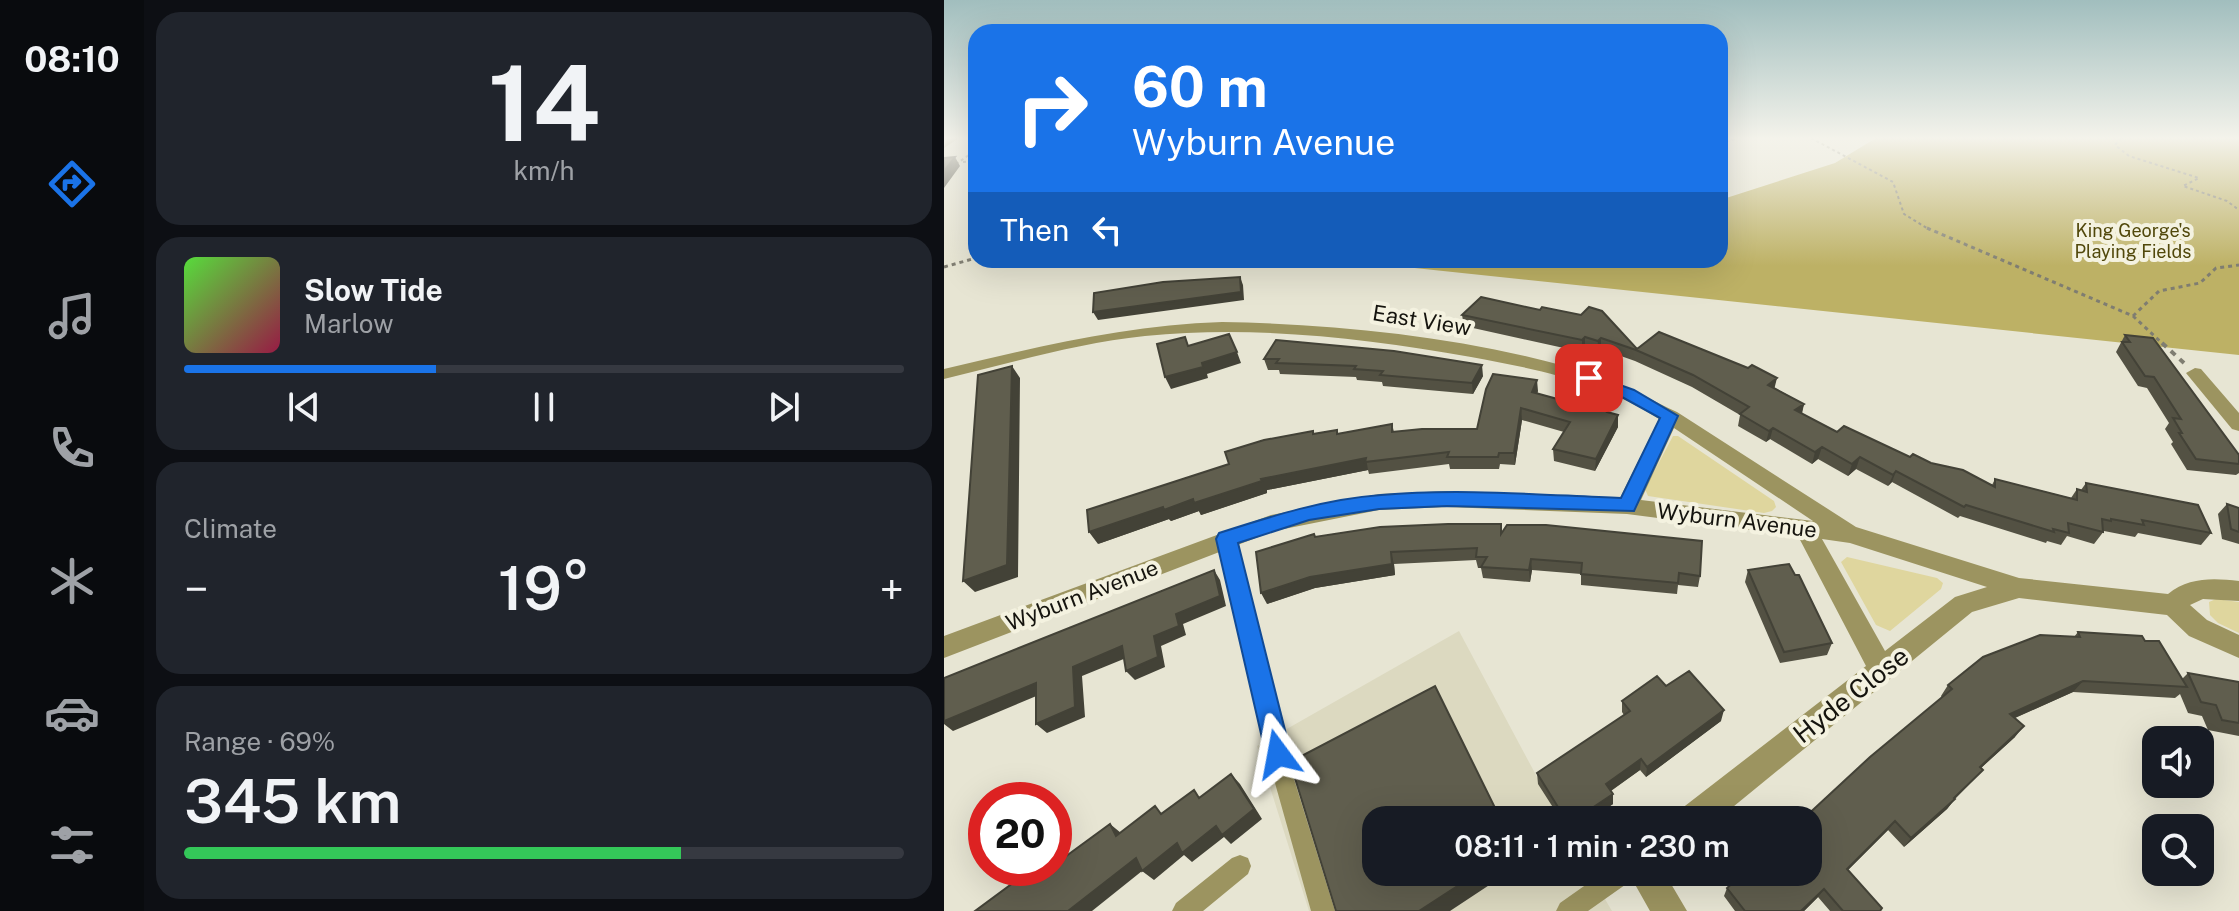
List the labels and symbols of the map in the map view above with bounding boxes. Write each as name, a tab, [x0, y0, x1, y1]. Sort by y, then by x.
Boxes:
park label: King George's Playing Fields	[2075, 220, 2191, 262]
street label: East View	[1371, 299, 1473, 341]
pin	[1555, 344, 1623, 412]
street label: Wyburn Avenue	[1656, 497, 1818, 543]
street label: Wyburn Avenue	[1002, 554, 1162, 636]
street label: Hyde Close	[1787, 640, 1914, 749]
position arrow	[1236, 712, 1320, 796]
speed limit sign: 20	[968, 782, 1072, 886]

